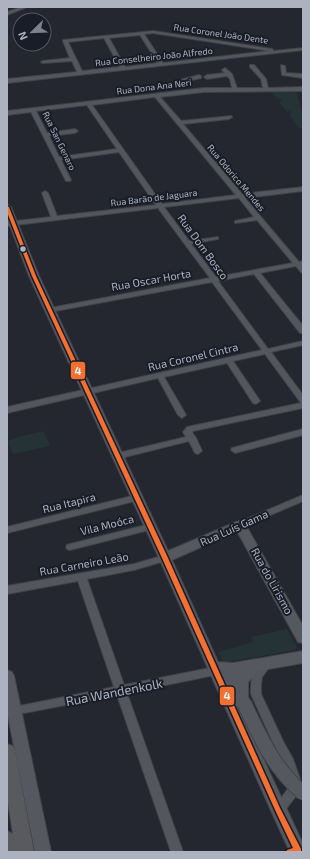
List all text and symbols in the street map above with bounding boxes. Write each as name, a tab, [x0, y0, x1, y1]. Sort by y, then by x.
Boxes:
north arrow	[12, 12, 52, 52]
street label: Rua Coronel João Dente	[173, 21, 269, 46]
text: N	[15, 30, 30, 42]
street label: Rua Conselheiro João Alfredo	[95, 45, 213, 68]
street label: Rua Dona Ana Neri	[116, 76, 192, 97]
street label: Rua San Genaro	[40, 110, 78, 172]
street label: Rua Odorico Mendes	[205, 142, 268, 214]
street label: Rua Barão de Jaguara	[110, 187, 198, 208]
street label: Rua Dom Bosco	[175, 212, 231, 282]
unlabelled marker	[18, 244, 28, 254]
street label: Rua Oscar Horta	[110, 266, 192, 293]
street label: Rua Coronel Cintra	[146, 340, 239, 373]
line badge: 4	[70, 361, 86, 380]
text: 4	[74, 364, 82, 377]
street label: Rua Itapira	[41, 490, 97, 515]
street label: Rua Luís Gama	[198, 507, 270, 548]
street label: Vila Moóca	[79, 512, 135, 537]
street label: Rua do Lirismo	[249, 545, 296, 616]
street label: Rua Carneiro Leão	[38, 549, 129, 578]
street label: Rua Wandenkolk	[64, 675, 164, 709]
line badge: 4	[219, 686, 235, 706]
text: 4	[223, 689, 231, 702]

